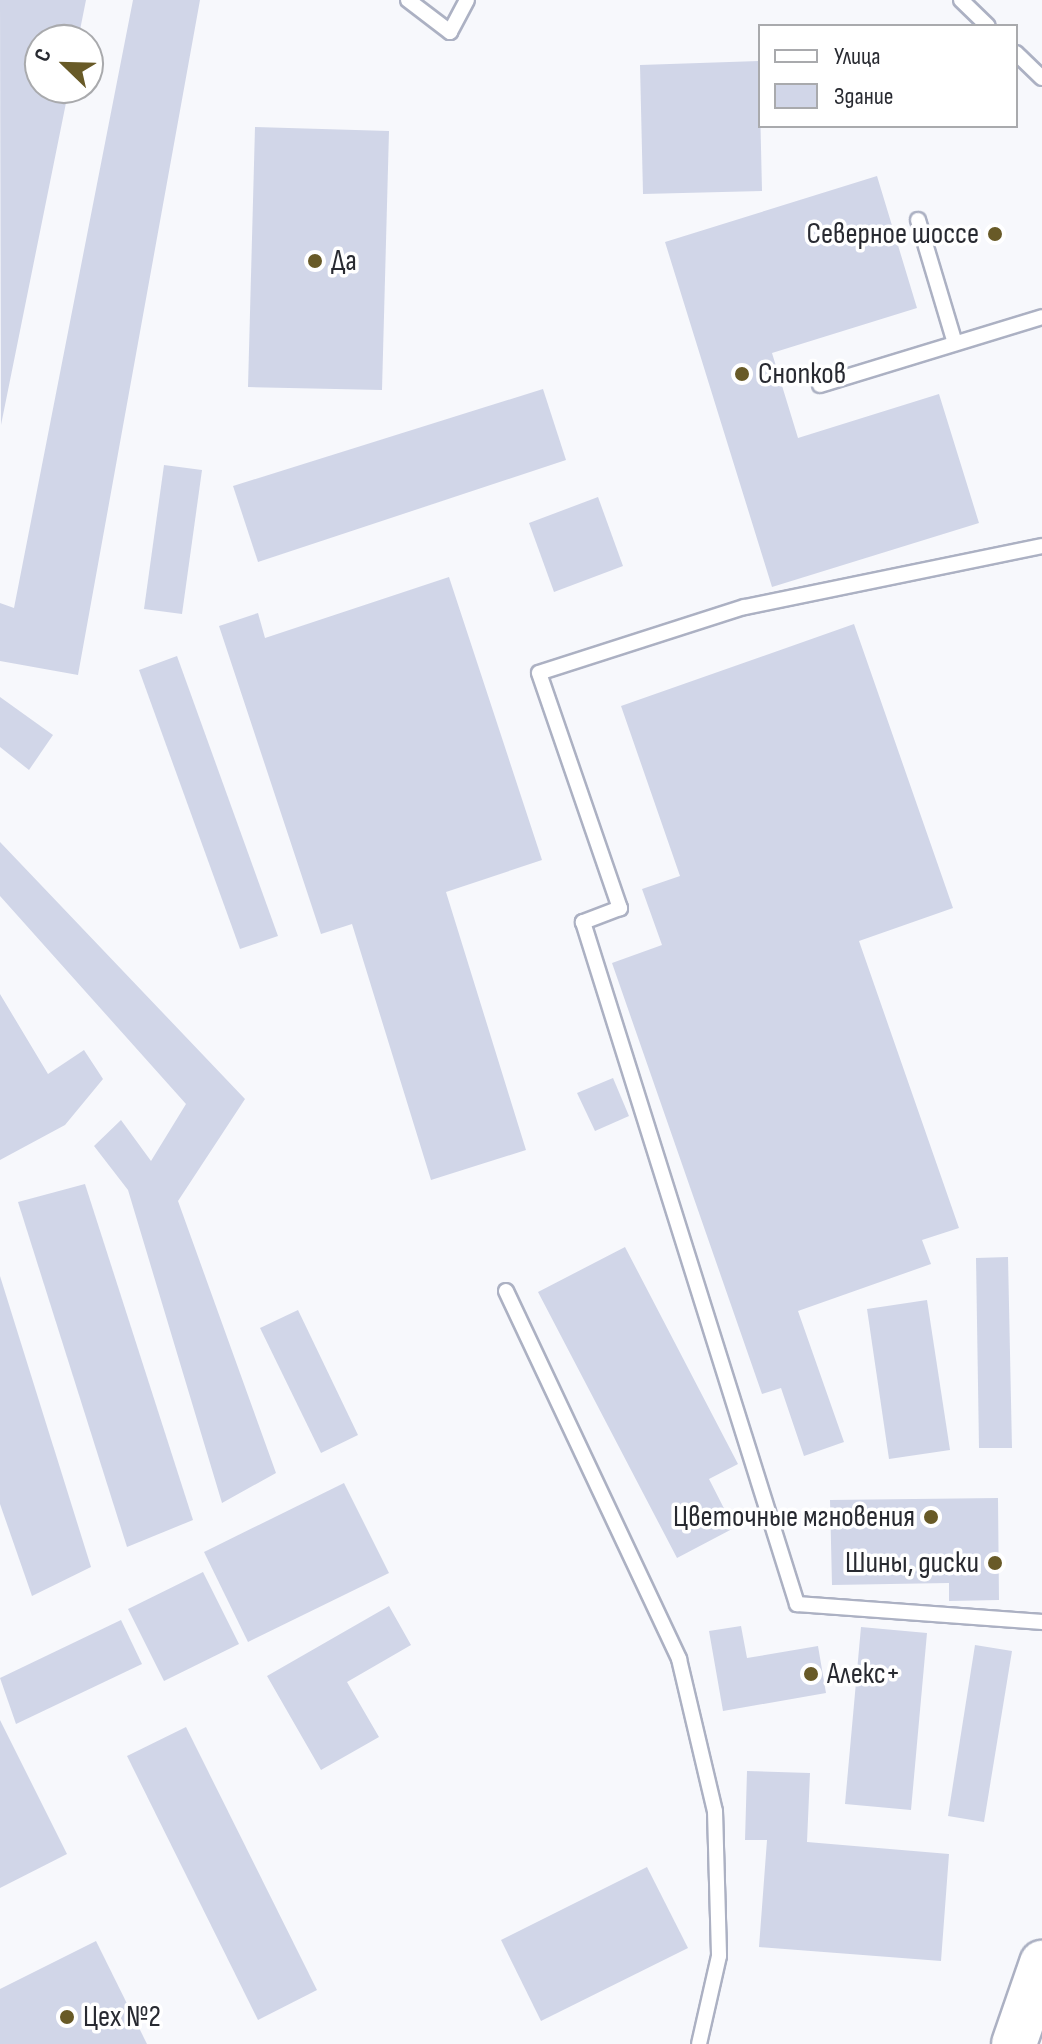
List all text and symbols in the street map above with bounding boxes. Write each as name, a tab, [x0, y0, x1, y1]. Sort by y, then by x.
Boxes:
north arrow	[24, 24, 104, 104]
legend	[758, 24, 1018, 128]
text: Улица	[834, 42, 880, 71]
text: С	[29, 45, 58, 66]
text: Здание	[834, 82, 893, 111]
place label: Северное шоссе	[807, 216, 979, 252]
marker: Северное шоссе	[986, 225, 1004, 243]
place label: Да	[331, 243, 357, 279]
marker: Да	[306, 252, 324, 270]
place label: Снопков	[758, 356, 846, 392]
marker: Снопков	[733, 365, 751, 383]
place label: Цветочные мгновения	[673, 1499, 915, 1535]
marker: Цветочные мгновения	[922, 1508, 940, 1526]
place label: Шины, диски	[845, 1545, 979, 1581]
marker: Шины, диски	[986, 1554, 1004, 1572]
place label: Алекс+	[827, 1656, 900, 1692]
marker: Алекс+	[802, 1665, 820, 1683]
place label: Цех №2	[83, 1999, 161, 2035]
marker: Цех №2	[58, 2008, 76, 2026]

